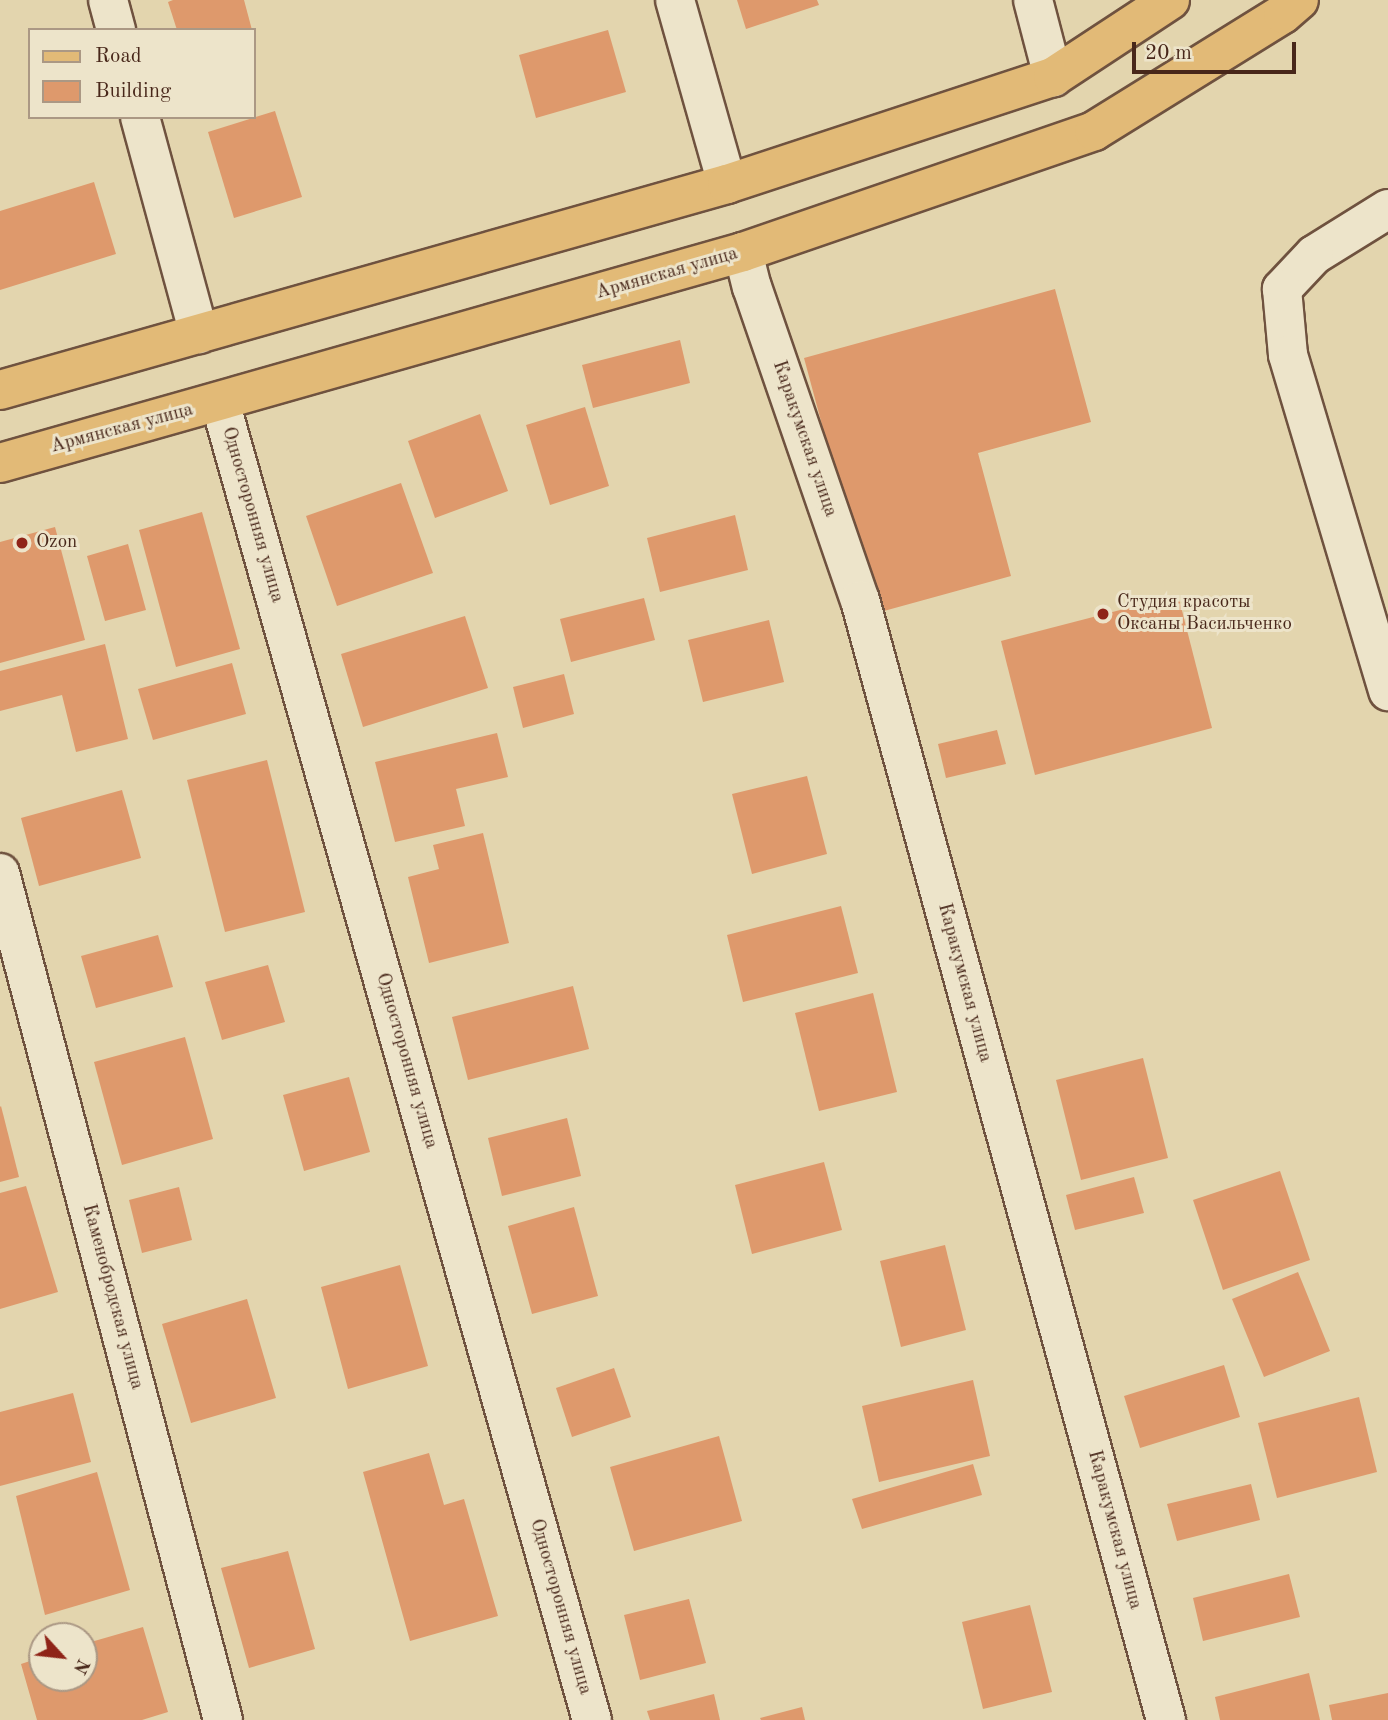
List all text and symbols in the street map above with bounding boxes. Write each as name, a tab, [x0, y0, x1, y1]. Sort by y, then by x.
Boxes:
legend	[28, 28, 256, 119]
scale bar	[1136, 28, 1300, 72]
text: 20 m	[1145, 43, 1192, 64]
text: Road	[95, 46, 142, 67]
text: Building	[95, 81, 171, 102]
street label: Армянская улица	[593, 243, 741, 305]
street label: Каракумская улица	[767, 358, 841, 520]
street label: Армянская улица	[48, 399, 196, 459]
street label: Односторонняя улица	[216, 424, 288, 606]
place label: Ozon	[36, 532, 77, 554]
marker: Ozon	[14, 535, 30, 551]
place label: Студия красоты Оксаны Васильченко	[1117, 592, 1292, 636]
marker: Студия красоты Оксаны Васильченко	[1095, 606, 1111, 622]
street label: Каракумская улица	[932, 901, 996, 1065]
street label: Односторонняя улица	[370, 970, 442, 1152]
street label: Каменобродская улица	[76, 1202, 148, 1392]
street label: Каракумская улица	[1082, 1448, 1146, 1612]
street label: Односторонняя улица	[524, 1516, 596, 1698]
north arrow	[28, 1622, 98, 1692]
text: N	[69, 1655, 92, 1677]

